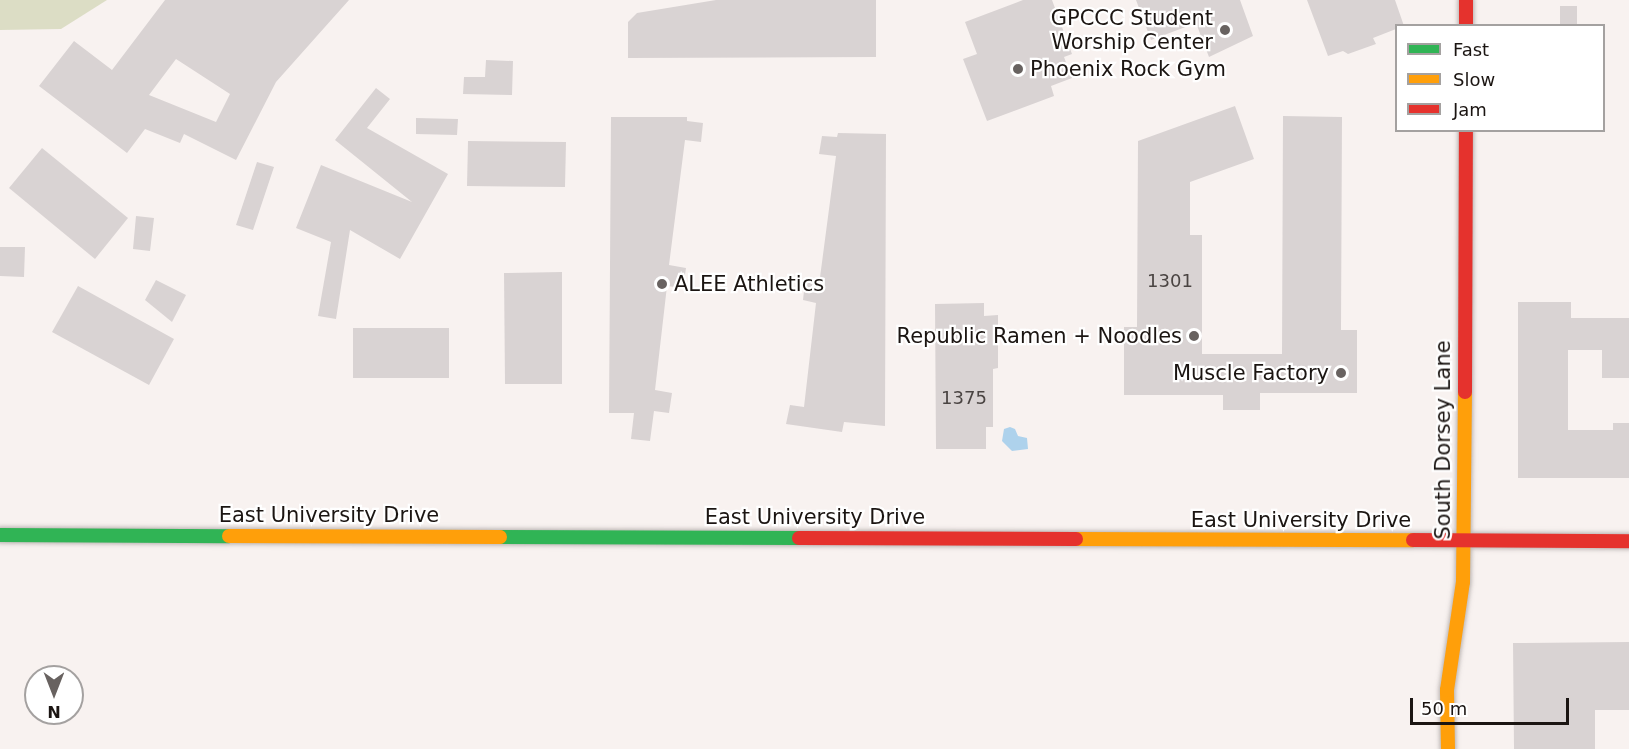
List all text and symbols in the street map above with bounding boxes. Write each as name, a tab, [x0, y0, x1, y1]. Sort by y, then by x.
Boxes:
place label: GPCCC Student Worship Center	[1051, 5, 1213, 55]
marker: GPCCC Student Worship Center	[1218, 23, 1232, 37]
legend	[1395, 24, 1605, 132]
text: Fast	[1453, 39, 1489, 60]
place label: Phoenix Rock Gym	[1030, 56, 1226, 82]
marker: Phoenix Rock Gym	[1011, 62, 1025, 76]
text: Slow	[1453, 69, 1495, 90]
text: Jam	[1453, 99, 1487, 120]
house number: 1301	[1147, 270, 1193, 292]
place label: ALEE Athletics	[674, 271, 824, 297]
marker: ALEE Athletics	[655, 277, 669, 291]
place label: Republic Ramen + Noodles	[897, 323, 1182, 349]
marker: Republic Ramen + Noodles	[1187, 329, 1201, 343]
street label: South Dorsey Lane	[1430, 340, 1456, 540]
place label: Muscle Factory	[1173, 360, 1329, 386]
marker: Muscle Factory	[1334, 366, 1348, 380]
house number: 1375	[941, 387, 987, 409]
street label: East University Drive	[219, 502, 439, 528]
street label: East University Drive	[705, 504, 925, 530]
street label: East University Drive	[1191, 507, 1411, 533]
north arrow	[24, 665, 84, 725]
scale bar	[1413, 686, 1572, 724]
text: 50 m	[1421, 698, 1467, 719]
text: N	[47, 702, 61, 721]

